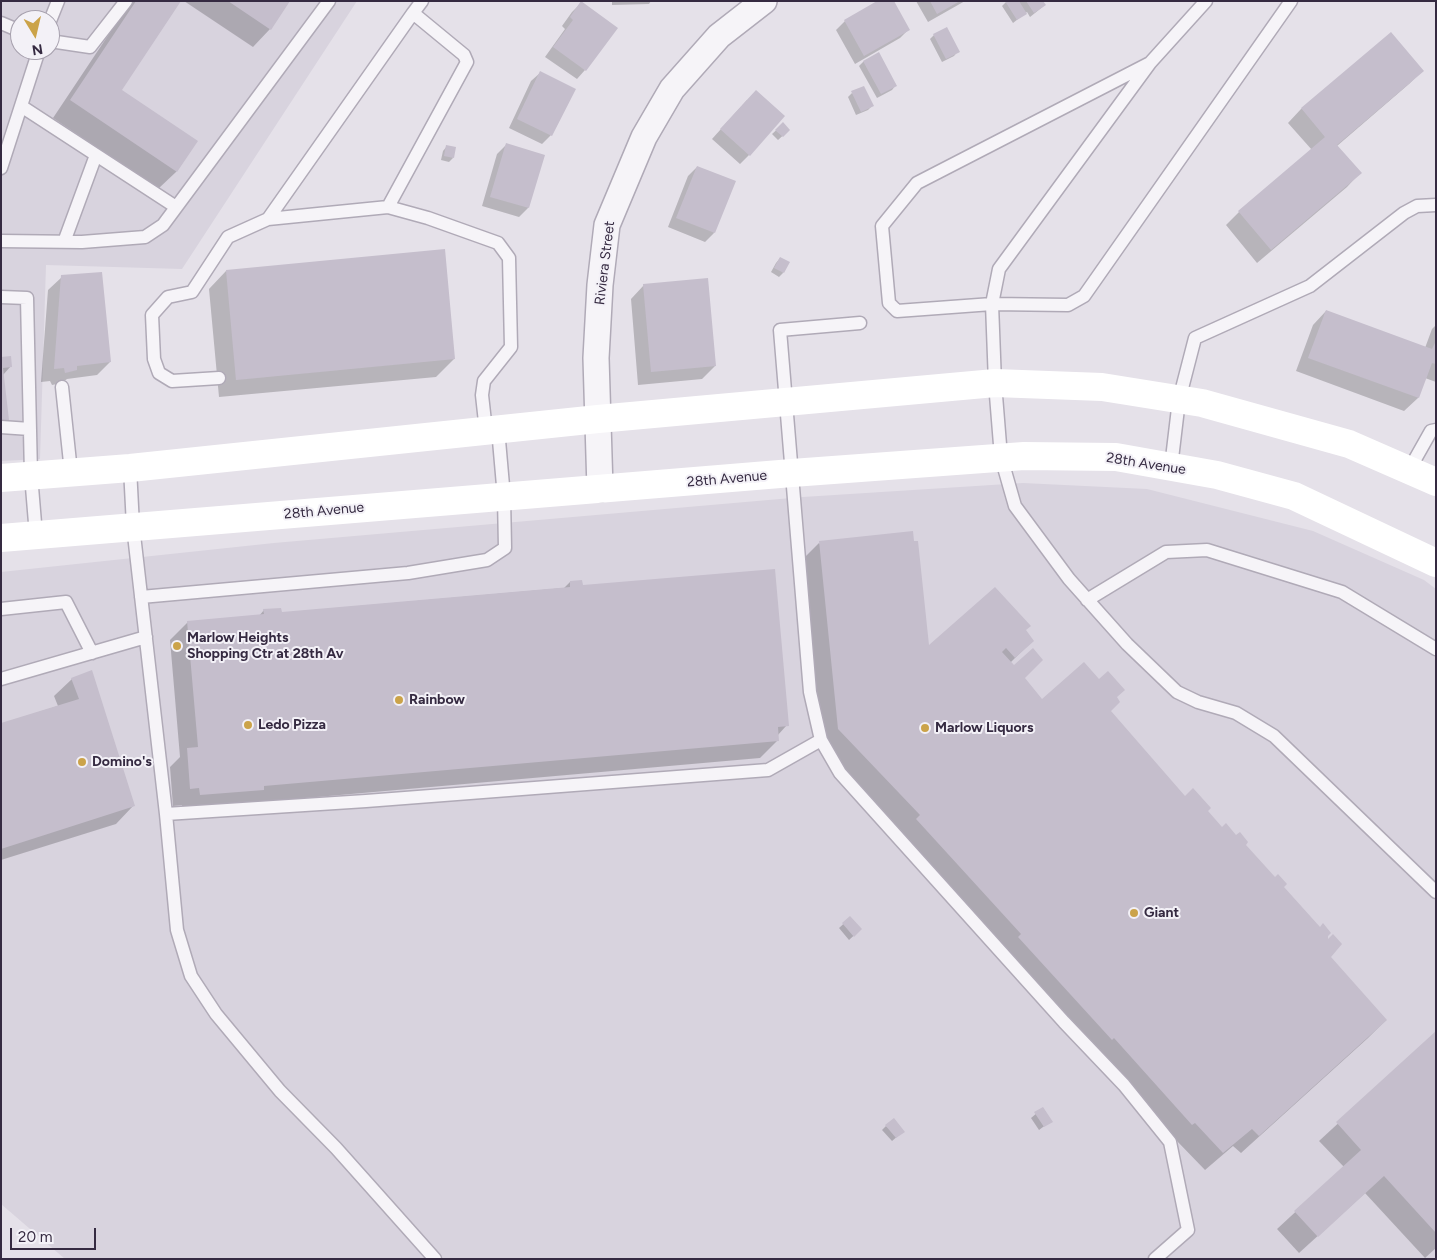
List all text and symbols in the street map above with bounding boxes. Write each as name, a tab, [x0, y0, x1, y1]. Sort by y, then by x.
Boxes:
north arrow	[10, 10, 60, 60]
text: N	[31, 40, 44, 59]
street label: Riviera Street	[592, 220, 618, 306]
street label: 28th Avenue	[1105, 449, 1187, 479]
street label: 28th Avenue	[686, 467, 768, 491]
street label: 28th Avenue	[283, 499, 365, 523]
place label: Marlow Heights Shopping Ctr at 28th Av	[187, 630, 343, 662]
marker: Marlow Heights Shopping Ctr at 28th Av	[171, 640, 183, 652]
place label: Rainbow	[409, 692, 465, 708]
marker: Rainbow	[393, 694, 405, 706]
place label: Ledo Pizza	[258, 717, 326, 733]
marker: Ledo Pizza	[242, 719, 254, 731]
place label: Marlow Liquors	[935, 720, 1033, 736]
marker: Marlow Liquors	[919, 722, 931, 734]
place label: Domino's	[92, 754, 152, 770]
marker: Domino's	[76, 756, 88, 768]
place label: Giant	[1144, 905, 1179, 921]
marker: Giant	[1128, 907, 1140, 919]
scale bar	[12, 1218, 99, 1250]
text: 20 m	[18, 1228, 52, 1246]

